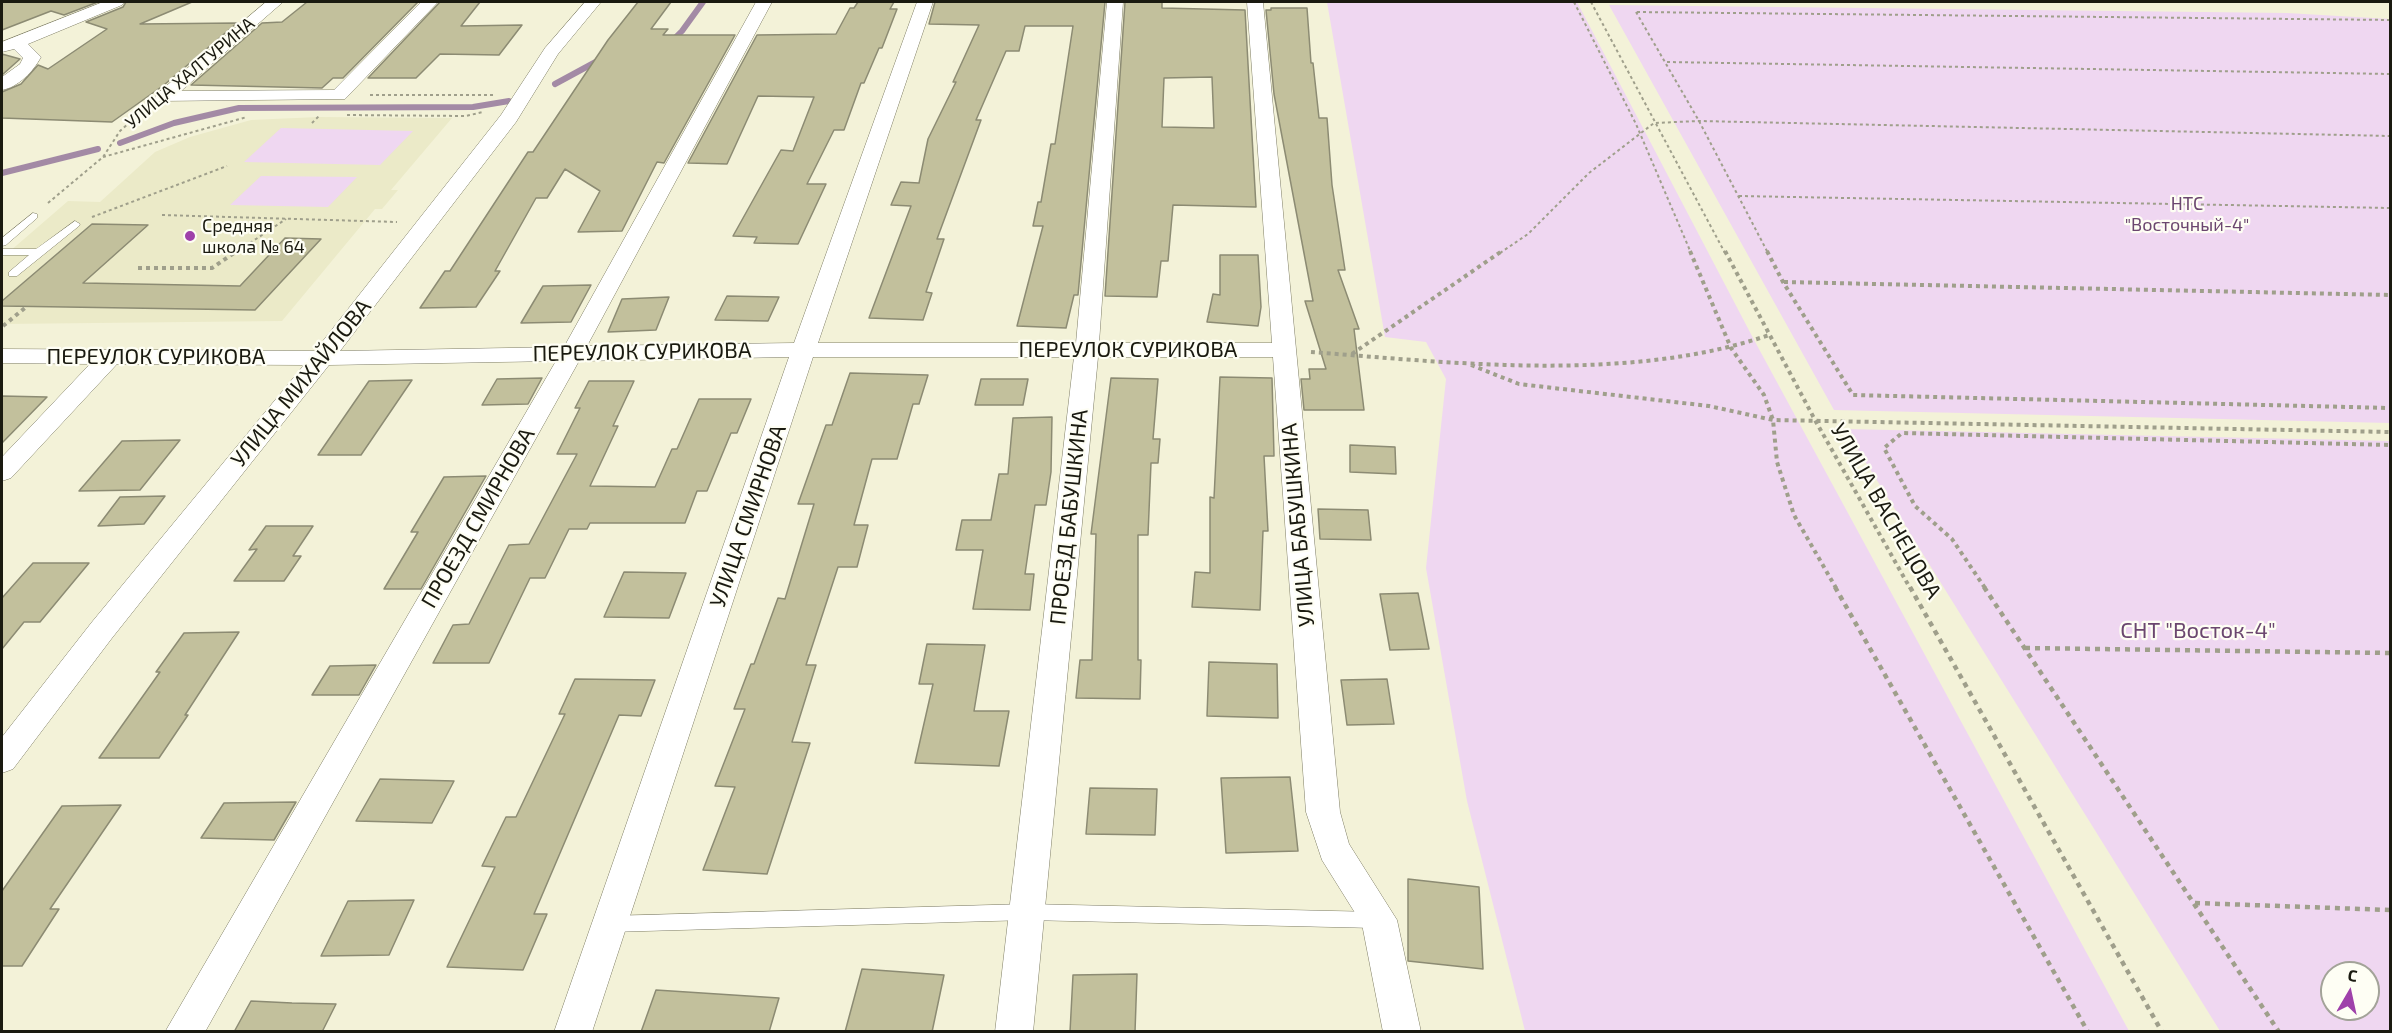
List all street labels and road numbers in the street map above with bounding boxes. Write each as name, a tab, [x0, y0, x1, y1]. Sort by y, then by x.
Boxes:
street label: УЛИЦА ХАЛТУРИНА	[121, 13, 259, 133]
street label: УЛИЦА МИХАЙЛОВА	[225, 294, 377, 472]
street label: ПЕРЕУЛОК СУРИКОВА	[532, 337, 752, 367]
street label: ПЕРЕУЛОК СУРИКОВА	[1018, 337, 1238, 363]
street label: ПЕРЕУЛОК СУРИКОВА	[46, 344, 266, 370]
street label: ПРОЕЗД БАБУШКИНА	[1045, 408, 1093, 626]
street label: УЛИЦА ВАСНЕЦОВА	[1825, 418, 1947, 604]
street label: УЛИЦА СМИРНОВА	[704, 421, 792, 611]
street label: УЛИЦА БАБУШКИНА	[1276, 422, 1320, 628]
street label: ПРОЕЗД СМИРНОВА	[416, 423, 540, 613]

